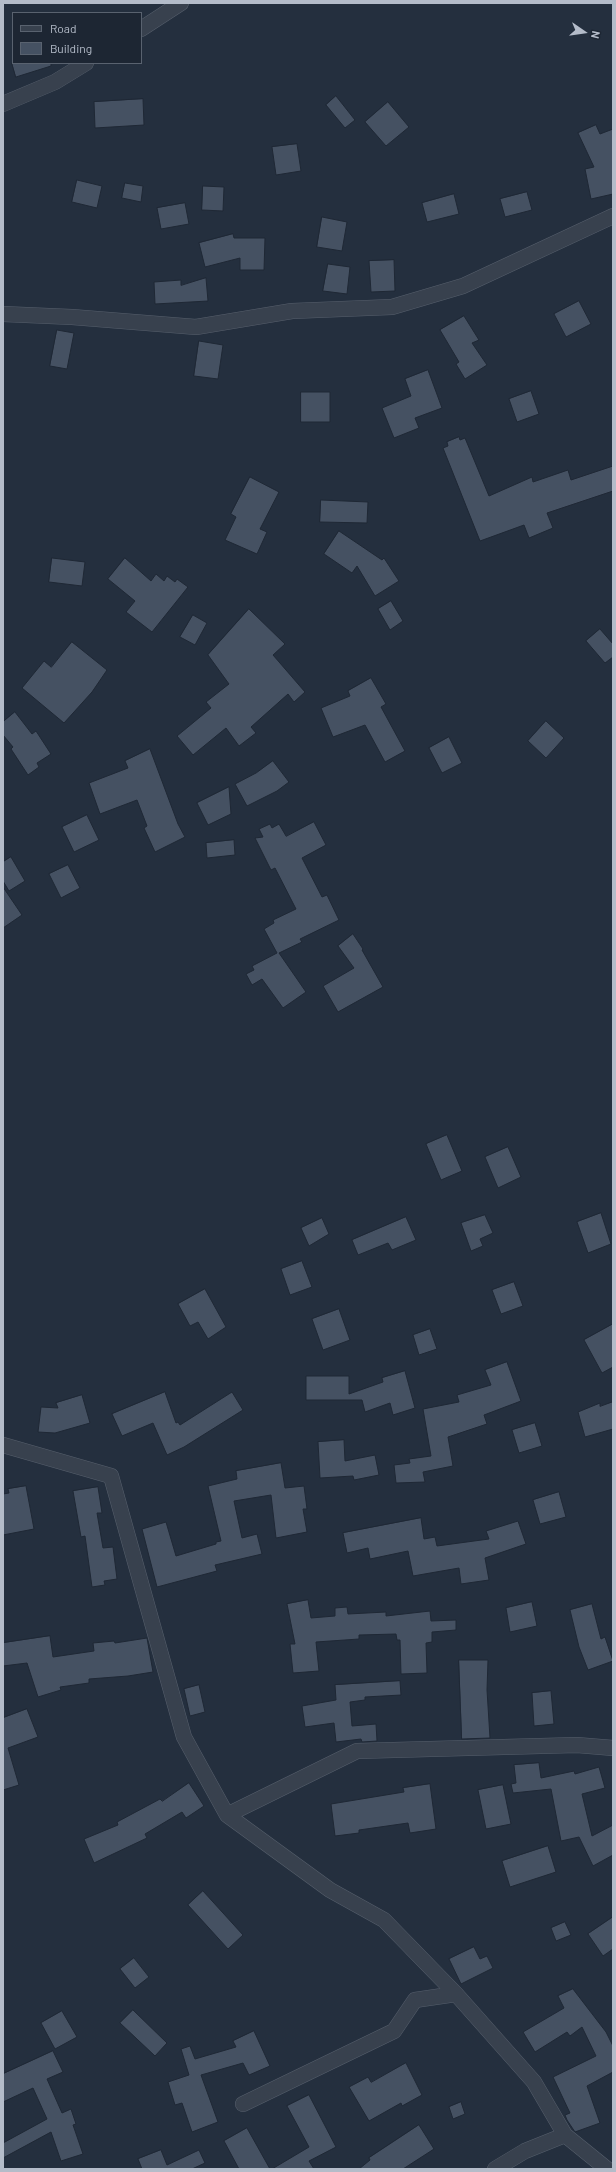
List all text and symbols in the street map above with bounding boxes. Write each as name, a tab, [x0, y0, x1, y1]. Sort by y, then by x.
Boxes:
legend	[12, 12, 142, 64]
north arrow	[564, 12, 604, 52]
text: Road	[50, 21, 77, 35]
text: N	[589, 30, 603, 40]
text: Building	[50, 41, 92, 55]

